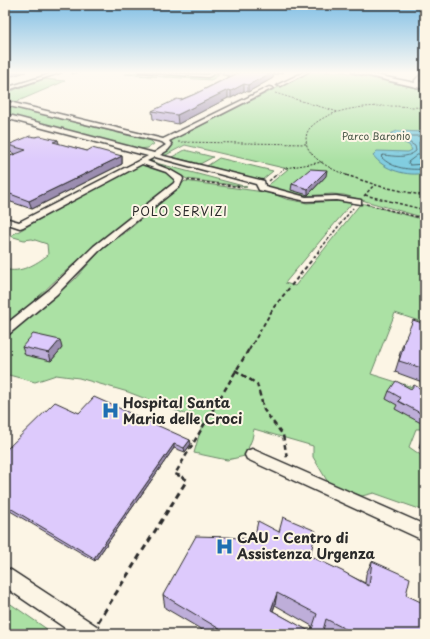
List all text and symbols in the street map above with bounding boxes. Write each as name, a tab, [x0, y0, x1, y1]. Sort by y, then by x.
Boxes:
park label: Parco Baronio	[342, 128, 411, 143]
district label: POLO SERVIZI	[132, 202, 228, 220]
place label: Hospital Santa Maria delle Croci	[123, 392, 242, 429]
hospital icon: Hospital Santa Maria delle Croci	[100, 401, 120, 421]
place label: CAU - Centro di Assistenza Urgenza	[236, 527, 376, 564]
hospital icon: CAU - Centro di Assistenza Urgenza	[214, 536, 234, 556]

